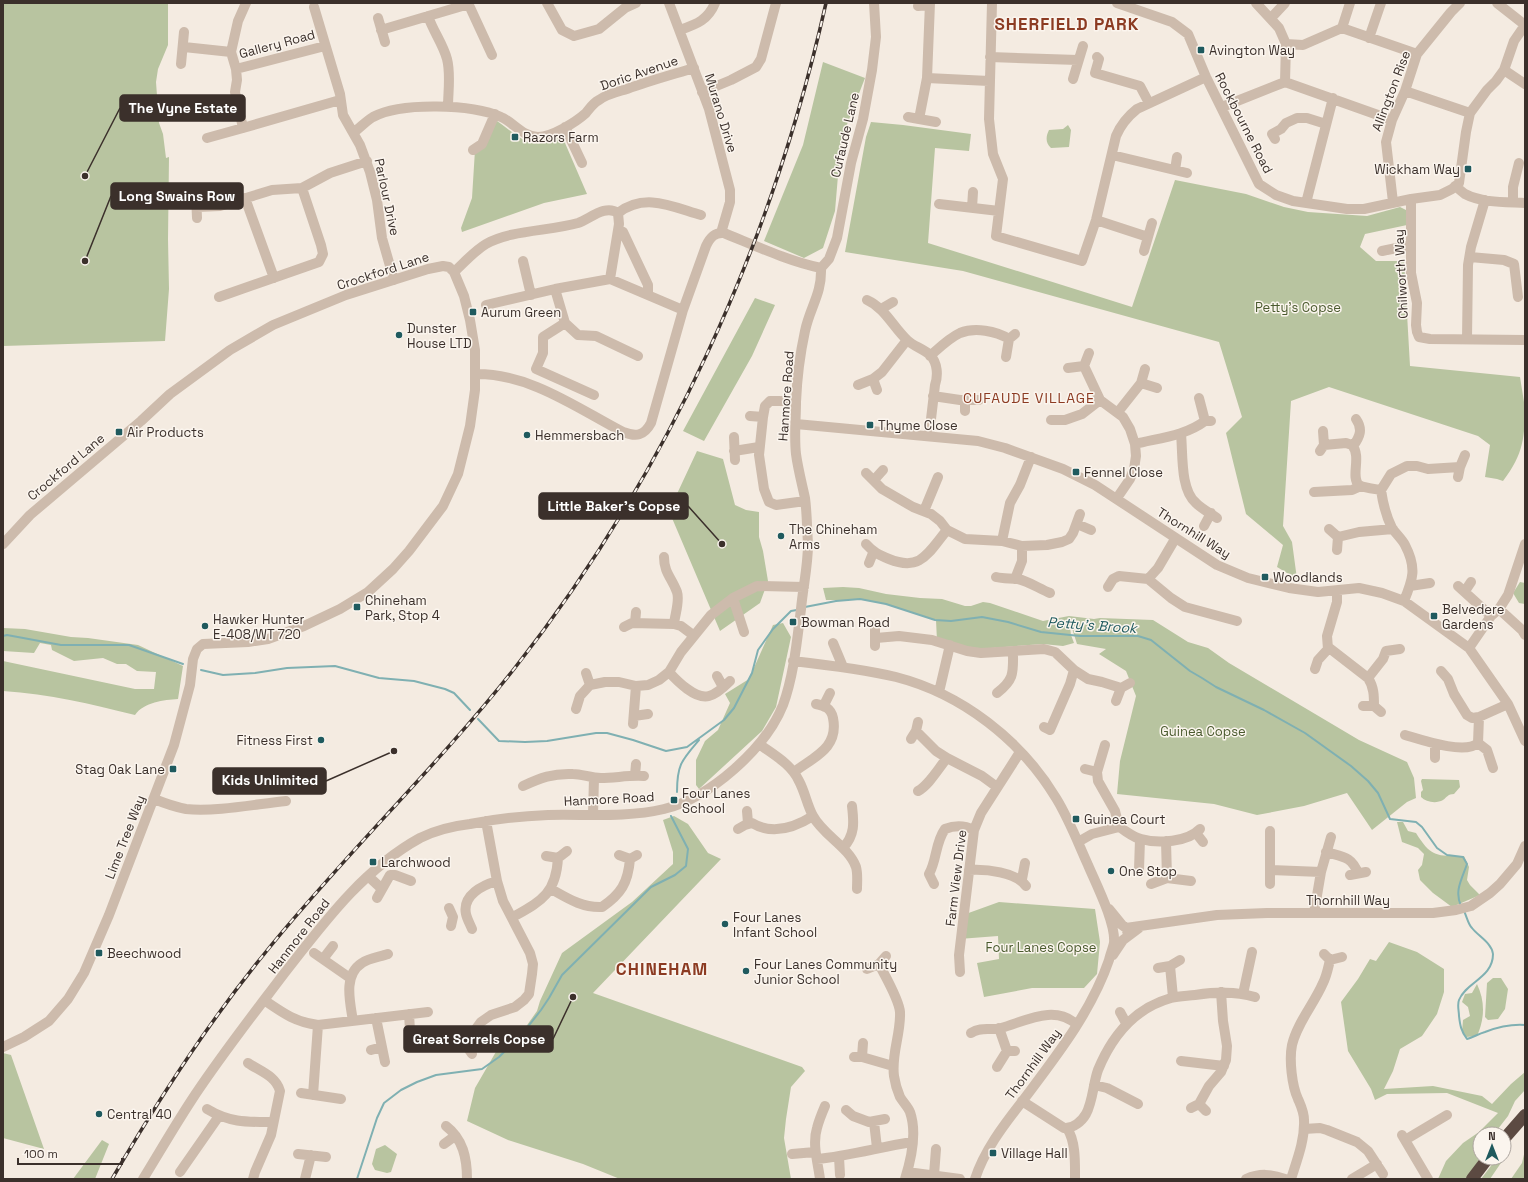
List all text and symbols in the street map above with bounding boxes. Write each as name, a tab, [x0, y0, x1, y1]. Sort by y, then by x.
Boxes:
district label: SHERFIELD PARK	[995, 13, 1139, 35]
street label: Gallery Road	[237, 26, 317, 62]
place label: Avington Way	[1209, 42, 1295, 59]
marker: Avington Way	[1196, 45, 1206, 55]
street label: Allington Rise	[1368, 48, 1414, 134]
street label: Doric Avenue	[598, 52, 680, 94]
street label: Rockbourne Road	[1211, 70, 1277, 176]
street label: Murano Drive	[701, 71, 741, 155]
street label: Cufaude Lane	[827, 91, 863, 179]
callout: The Vyne Estate	[120, 95, 245, 121]
text: The Vyne Estate	[129, 99, 237, 117]
place label: Razors Farm	[523, 129, 599, 146]
marker: Razors Farm	[510, 132, 520, 142]
street label: Parlour Drive	[371, 157, 403, 237]
place label: Wickham Way	[1374, 161, 1460, 178]
marker: Wickham Way	[1463, 164, 1473, 174]
callout: Long Swains Row	[111, 183, 243, 209]
text: Long Swains Row	[119, 187, 235, 205]
street label: Chilworth Way	[1390, 229, 1412, 319]
street label: Crockford Lane	[335, 248, 431, 294]
park label: Petty's Copse	[1255, 299, 1341, 316]
place label: Aurum Green	[481, 304, 561, 321]
marker: Aurum Green	[468, 307, 478, 317]
place label: Dunster House LTD	[407, 320, 472, 352]
marker: Dunster House LTD	[394, 330, 404, 340]
street label: Hanmore Road	[774, 350, 798, 442]
district label: CUFAUDE VILLAGE	[963, 389, 1095, 407]
place label: Thyme Close	[878, 417, 958, 434]
marker: Thyme Close	[865, 420, 875, 430]
place label: Air Products	[127, 424, 204, 441]
marker: Air Products	[114, 427, 124, 437]
place label: Hemmersbach	[535, 427, 624, 444]
street label: Crockford Lane	[24, 430, 108, 504]
marker: Hemmersbach	[522, 430, 532, 440]
place label: Fennel Close	[1084, 464, 1163, 481]
marker: Fennel Close	[1071, 467, 1081, 477]
callout: Little Baker's Copse	[539, 493, 688, 519]
text: Little Baker's Copse	[548, 497, 680, 515]
street label: Thornhill Way	[1154, 504, 1234, 562]
place label: The Chineham Arms	[789, 521, 877, 553]
marker: The Chineham Arms	[776, 531, 786, 541]
place label: Woodlands	[1273, 569, 1343, 586]
marker: Woodlands	[1260, 572, 1270, 582]
place label: Chineham Park, Stop 4	[365, 592, 440, 624]
place label: Belvedere Gardens	[1442, 601, 1504, 633]
marker: Chineham Park, Stop 4	[352, 602, 362, 612]
place label: Hawker Hunter E-408/WT 720	[213, 611, 305, 643]
marker: Belvedere Gardens	[1429, 611, 1439, 621]
water label: Petty's Brook	[1047, 613, 1139, 637]
place label: Bowman Road	[801, 614, 890, 631]
marker: Bowman Road	[788, 617, 798, 627]
marker: Hawker Hunter E-408/WT 720	[200, 621, 210, 631]
park label: Guinea Copse	[1160, 723, 1246, 740]
place label: Fitness First	[236, 732, 313, 749]
marker: Fitness First	[316, 735, 326, 745]
place label: Stag Oak Lane	[75, 761, 165, 778]
marker: Stag Oak Lane	[168, 764, 178, 774]
callout: Kids Unlimited	[213, 768, 326, 794]
text: Kids Unlimited	[222, 771, 318, 789]
place label: Four Lanes School	[682, 785, 750, 817]
street label: Hanmore Road	[563, 788, 655, 810]
street label: Lime Tree Way	[101, 793, 149, 881]
marker: Four Lanes School	[669, 795, 679, 805]
place label: Guinea Court	[1084, 811, 1165, 828]
marker: Guinea Court	[1071, 814, 1081, 824]
street label: Farm View Drive	[942, 829, 970, 927]
place label: Larchwood	[381, 854, 451, 871]
marker: Larchwood	[368, 857, 378, 867]
place label: One Stop	[1119, 863, 1177, 880]
marker: One Stop	[1106, 866, 1116, 876]
street label: Thornhill Way	[1306, 892, 1390, 909]
street label: Hanmore Road	[264, 895, 334, 977]
place label: Four Lanes Infant School	[733, 909, 817, 941]
marker: Four Lanes Infant School	[720, 919, 730, 929]
park label: Four Lanes Copse	[986, 939, 1096, 956]
place label: Beechwood	[107, 945, 181, 962]
marker: Beechwood	[94, 948, 104, 958]
place label: Four Lanes Community Junior School	[754, 956, 897, 988]
district label: CHINEHAM	[616, 958, 708, 980]
marker: Four Lanes Community Junior School	[741, 966, 751, 976]
street label: Thornhill Way	[1001, 1025, 1065, 1103]
callout: Great Sorrels Copse	[404, 1026, 553, 1052]
text: Great Sorrels Copse	[413, 1030, 545, 1048]
place label: Central 40	[107, 1106, 172, 1123]
marker: Central 40	[94, 1109, 104, 1119]
north arrow	[1472, 1126, 1512, 1166]
text: N	[1488, 1129, 1496, 1143]
scale bar	[18, 1140, 122, 1166]
place label: Village Hall	[1001, 1145, 1068, 1162]
text: 100 m	[24, 1146, 58, 1162]
marker: Village Hall	[988, 1148, 998, 1158]

